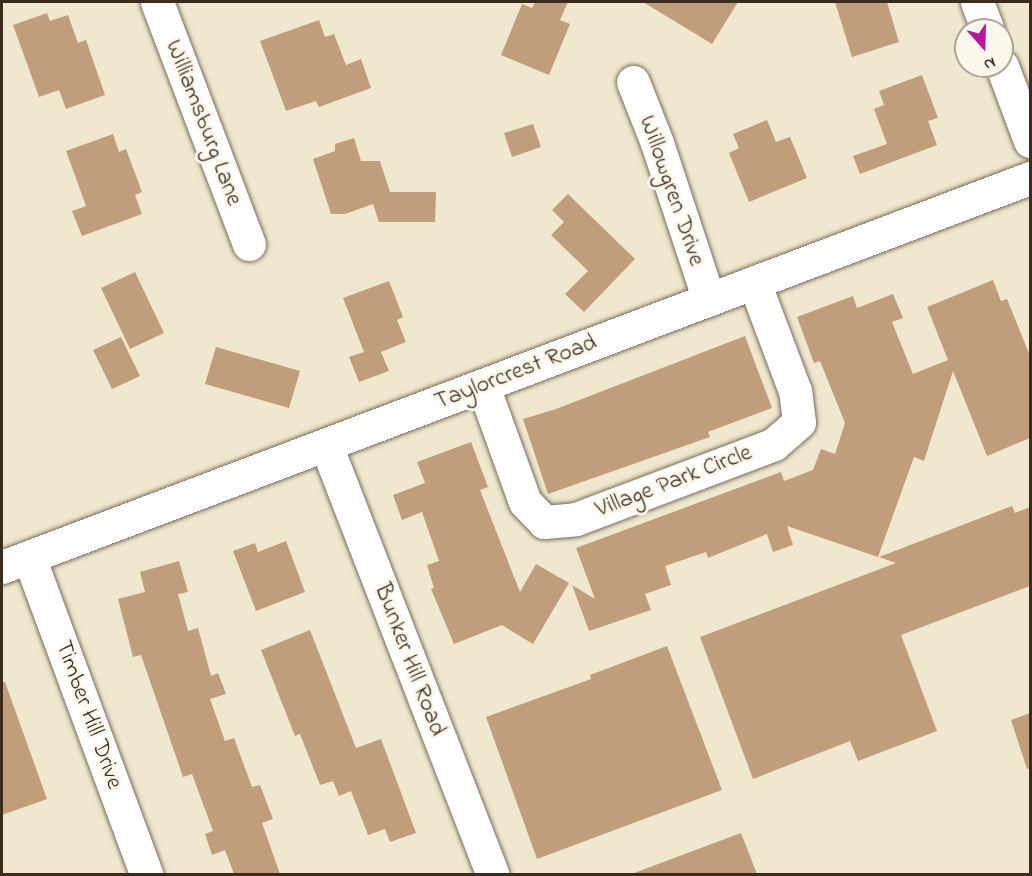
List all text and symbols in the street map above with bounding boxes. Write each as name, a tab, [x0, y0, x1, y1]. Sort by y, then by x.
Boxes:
north arrow	[954, 18, 1014, 78]
street label: Williamsburg Lane	[158, 36, 248, 210]
text: N	[980, 50, 999, 76]
street label: Willowgren Drive	[632, 112, 710, 270]
street label: Taylorcrest Road	[431, 329, 601, 417]
street label: Village Park Circle	[592, 439, 756, 525]
street label: Bunker Hill Road	[367, 580, 451, 740]
street label: Timber Hill Drive	[48, 637, 128, 793]

